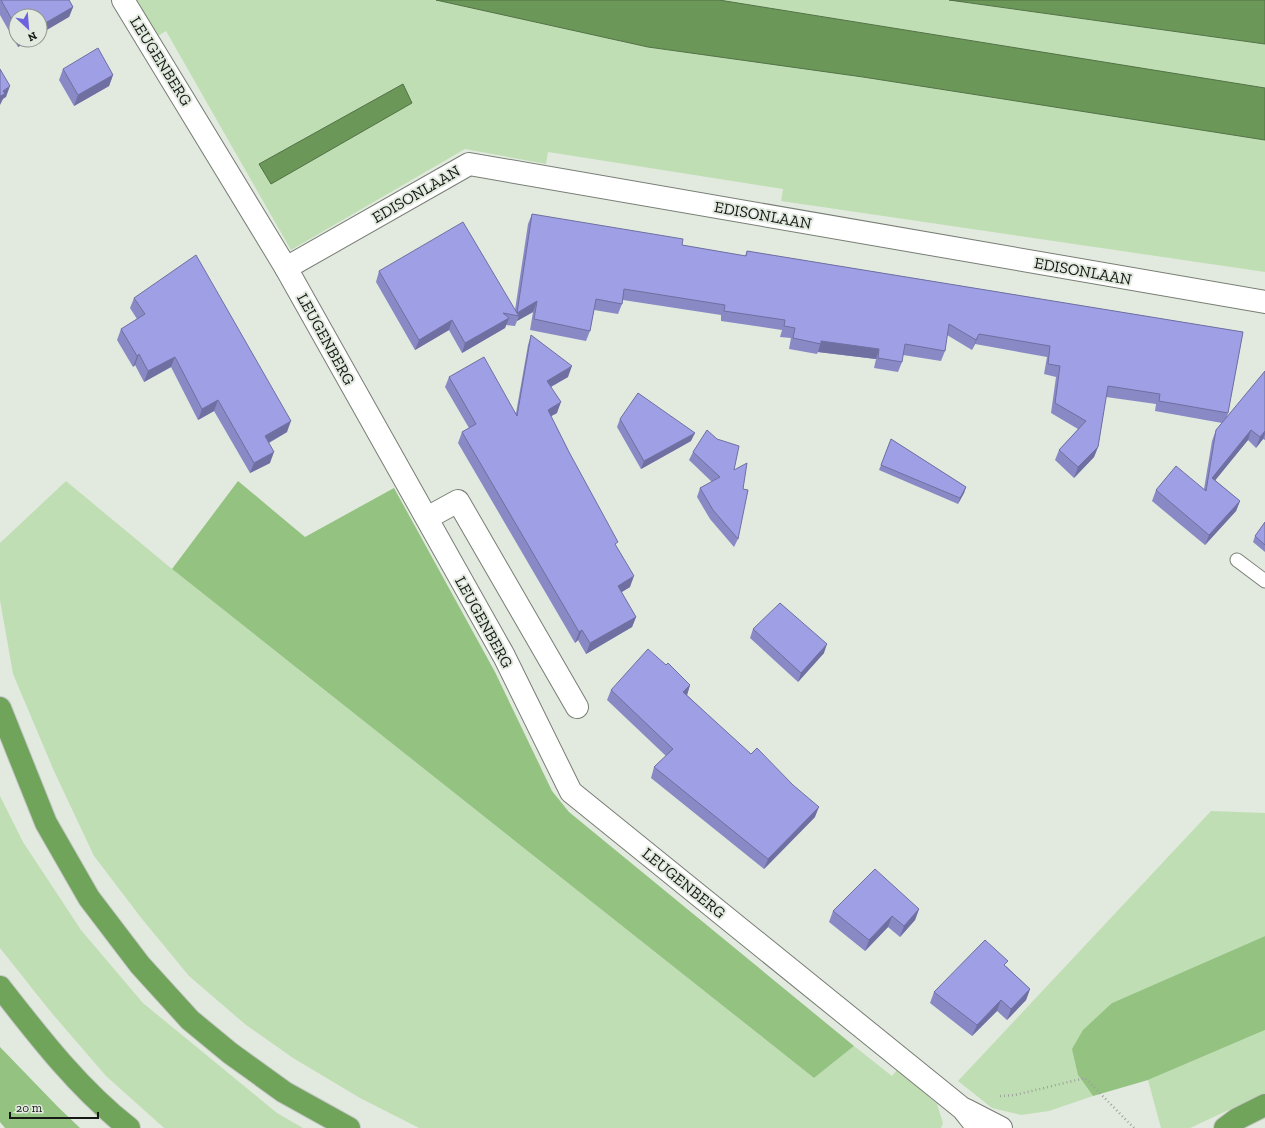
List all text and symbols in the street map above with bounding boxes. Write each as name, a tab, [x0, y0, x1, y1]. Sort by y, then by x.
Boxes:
north arrow	[8, 8, 48, 48]
street label: LEUGENBERG	[126, 13, 196, 109]
text: N	[25, 29, 39, 44]
street label: EDISONLAAN	[369, 161, 464, 227]
street label: EDISONLAAN	[713, 197, 813, 233]
street label: EDISONLAAN	[1033, 253, 1133, 289]
street label: LEUGENBERG	[293, 290, 359, 388]
street label: LEUGENBERG	[451, 573, 517, 671]
street label: LEUGENBERG	[639, 844, 729, 922]
scale bar	[10, 1094, 98, 1120]
text: 20 m	[16, 1101, 43, 1115]

